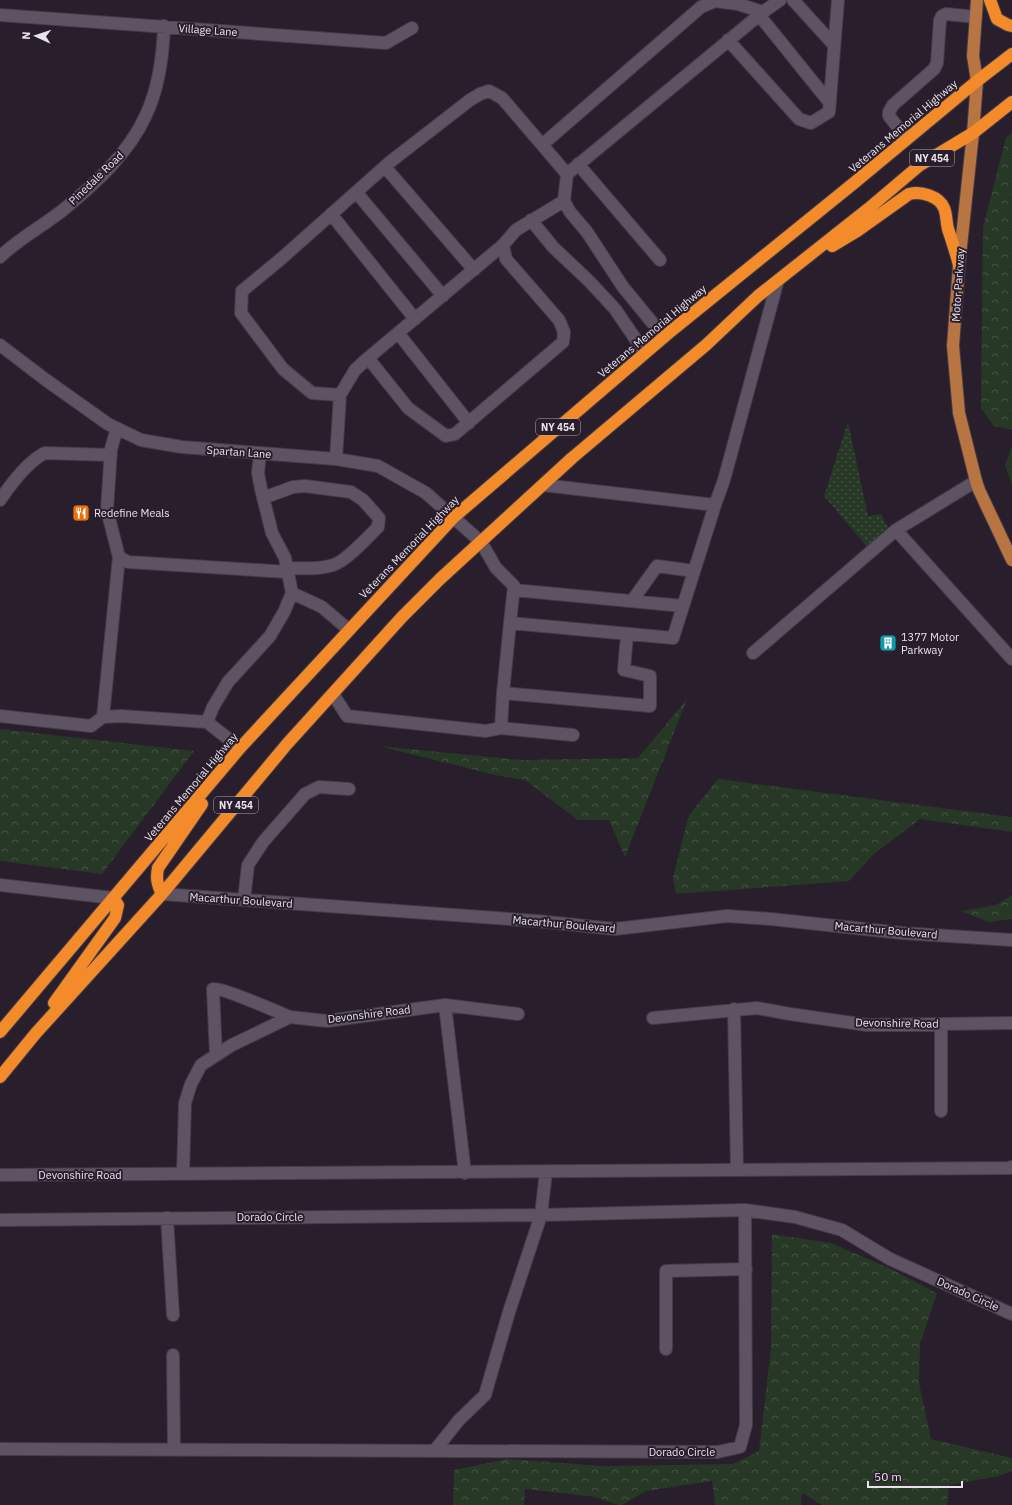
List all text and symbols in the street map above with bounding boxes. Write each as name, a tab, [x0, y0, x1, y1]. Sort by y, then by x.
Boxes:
north arrow	[16, 16, 56, 56]
street label: Village Lane	[178, 21, 238, 39]
text: N	[19, 31, 33, 40]
street label: Veterans Memorial Highway	[846, 76, 961, 176]
street label: Pinedale Road	[66, 148, 126, 208]
road number: NY 454	[910, 150, 954, 166]
street label: Motor Parkway	[948, 247, 968, 322]
street label: Veterans Memorial Highway	[595, 281, 710, 381]
road number: NY 454	[536, 419, 580, 435]
street label: Spartan Lane	[206, 443, 272, 461]
street label: Veterans Memorial Highway	[356, 492, 462, 601]
restaurant icon: Redefine Meals	[71, 503, 91, 523]
place label: Redefine Meals	[94, 506, 170, 520]
place label: 1377 Motor Parkway	[901, 630, 959, 657]
building icon: 1377 Motor Parkway	[878, 633, 898, 653]
street label: Veterans Memorial Highway	[141, 729, 241, 844]
road number: NY 454	[214, 797, 258, 813]
street label: Macarthur Boulevard	[189, 889, 293, 911]
street label: Macarthur Boulevard	[512, 913, 616, 935]
street label: Macarthur Boulevard	[834, 919, 938, 941]
street label: Devonshire Road	[327, 1002, 411, 1026]
street label: Devonshire Road	[855, 1015, 939, 1031]
street label: Devonshire Road	[38, 1168, 122, 1182]
street label: Dorado Circle	[237, 1210, 303, 1224]
street label: Dorado Circle	[935, 1274, 1001, 1314]
street label: Dorado Circle	[649, 1445, 715, 1459]
scale bar	[868, 1463, 962, 1489]
text: 50 m	[874, 1469, 902, 1484]

